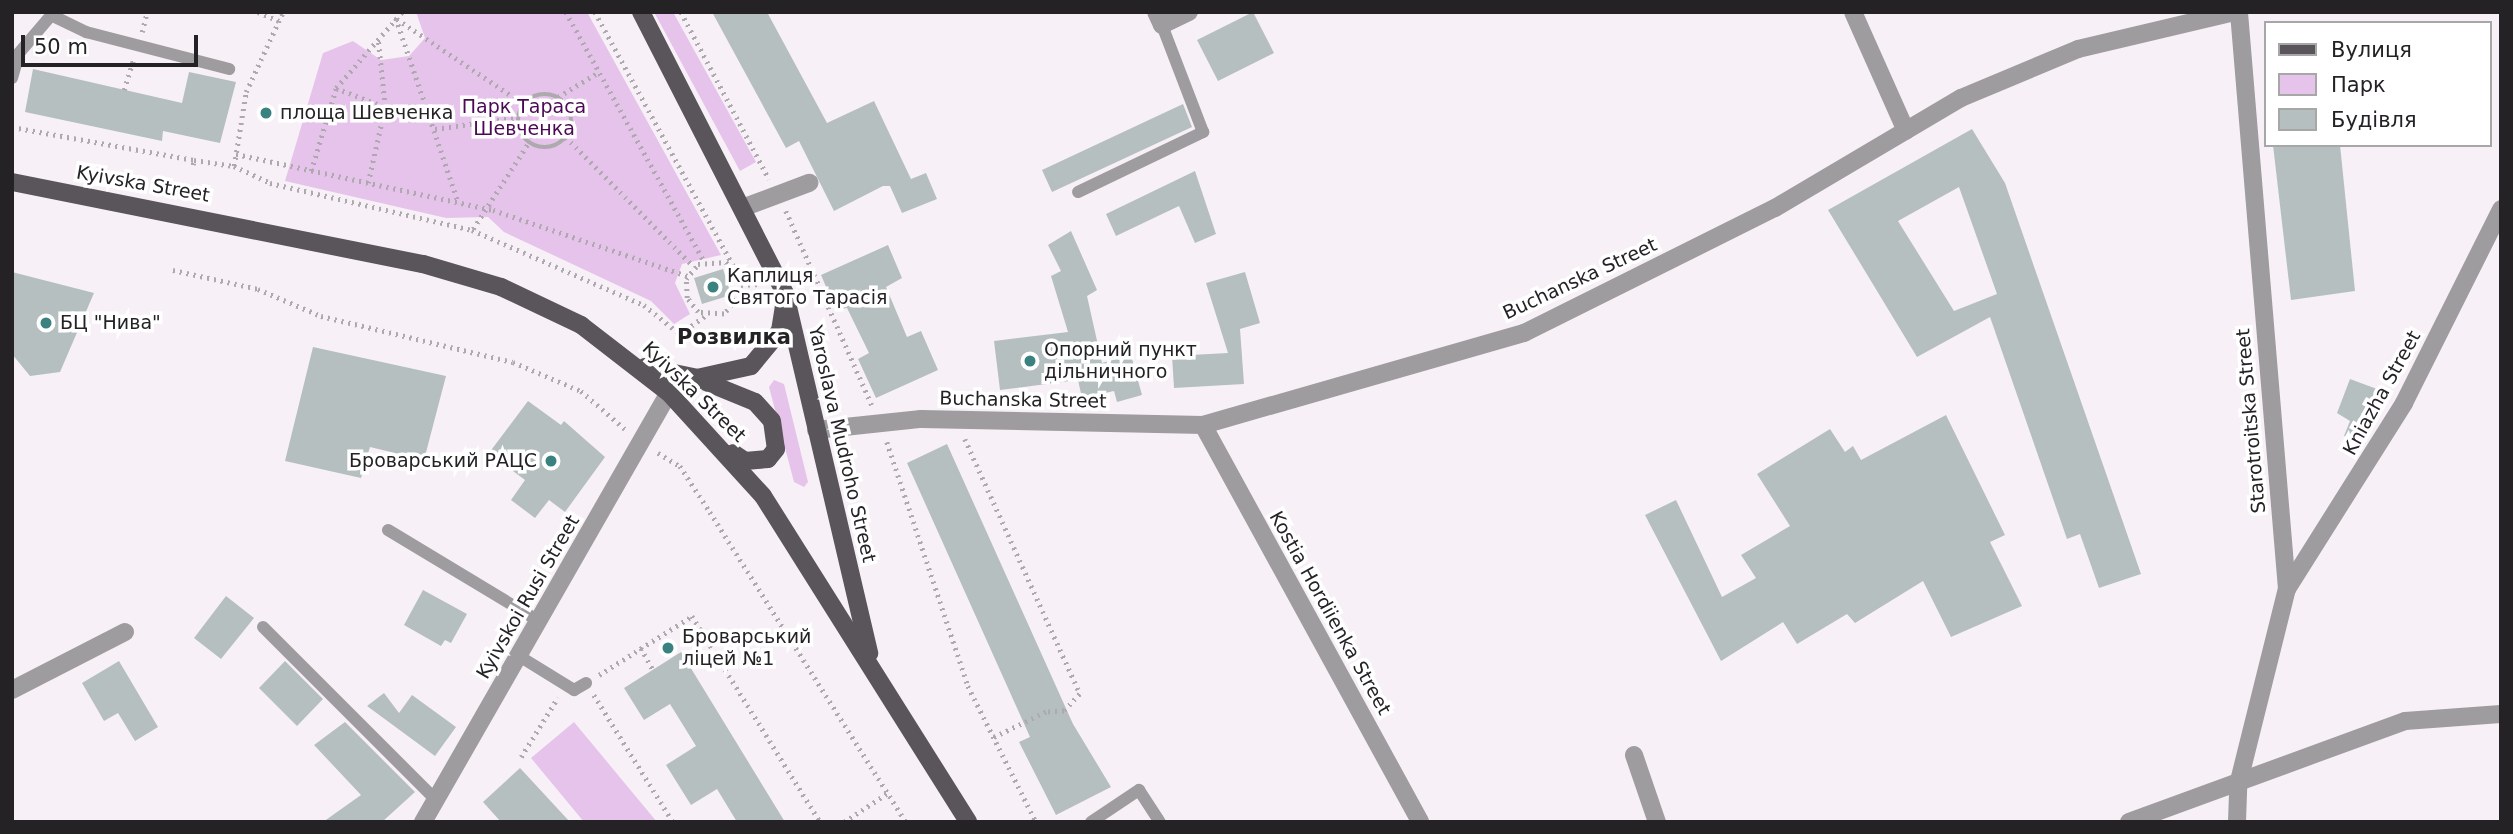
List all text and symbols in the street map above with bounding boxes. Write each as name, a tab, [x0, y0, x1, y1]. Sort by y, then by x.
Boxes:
scale bar	[24, 21, 201, 65]
legend	[2264, 21, 2492, 147]
text: 50 m	[34, 35, 88, 59]
text: Вулиця	[2331, 38, 2412, 62]
text: Парк	[2331, 73, 2386, 97]
park label: Парк Тараса Шевченка	[462, 96, 586, 140]
place label: площа Шевченка	[280, 102, 453, 124]
marker: площа Шевченка	[258, 105, 274, 121]
text: Будівля	[2331, 108, 2417, 132]
street label: Kyivska Street	[75, 161, 211, 207]
street label: Buchanska Street	[1499, 233, 1661, 325]
place label: Каплиця Святого Тарасія	[727, 265, 887, 309]
marker: Каплиця Святого Тарасія	[705, 279, 721, 295]
place label: БЦ "Нива"	[60, 312, 161, 334]
marker: БЦ "Нива"	[38, 315, 54, 331]
street label: Yaroslava Mudroho Street	[804, 323, 880, 565]
district label: Розвилка	[677, 324, 791, 350]
street label: Kniazha Street	[2338, 327, 2426, 459]
street label: Starotroitska Street	[2232, 328, 2270, 514]
street label: Kyivska Street	[638, 337, 750, 447]
place label: Опорний пункт дільничного	[1044, 339, 1197, 383]
marker: Опорний пункт дільничного	[1022, 353, 1038, 369]
street label: Buchanska Street	[939, 387, 1107, 413]
place label: Броварський РАЦС	[349, 450, 537, 472]
marker: Броварський РАЦС	[543, 453, 559, 469]
street label: Kostia Hordiienka Street	[1264, 507, 1396, 719]
street label: Kyivskoi Rusi Street	[472, 511, 584, 683]
place label: Броварський ліцей №1	[682, 626, 811, 670]
marker: Броварський ліцей №1	[660, 640, 676, 656]

